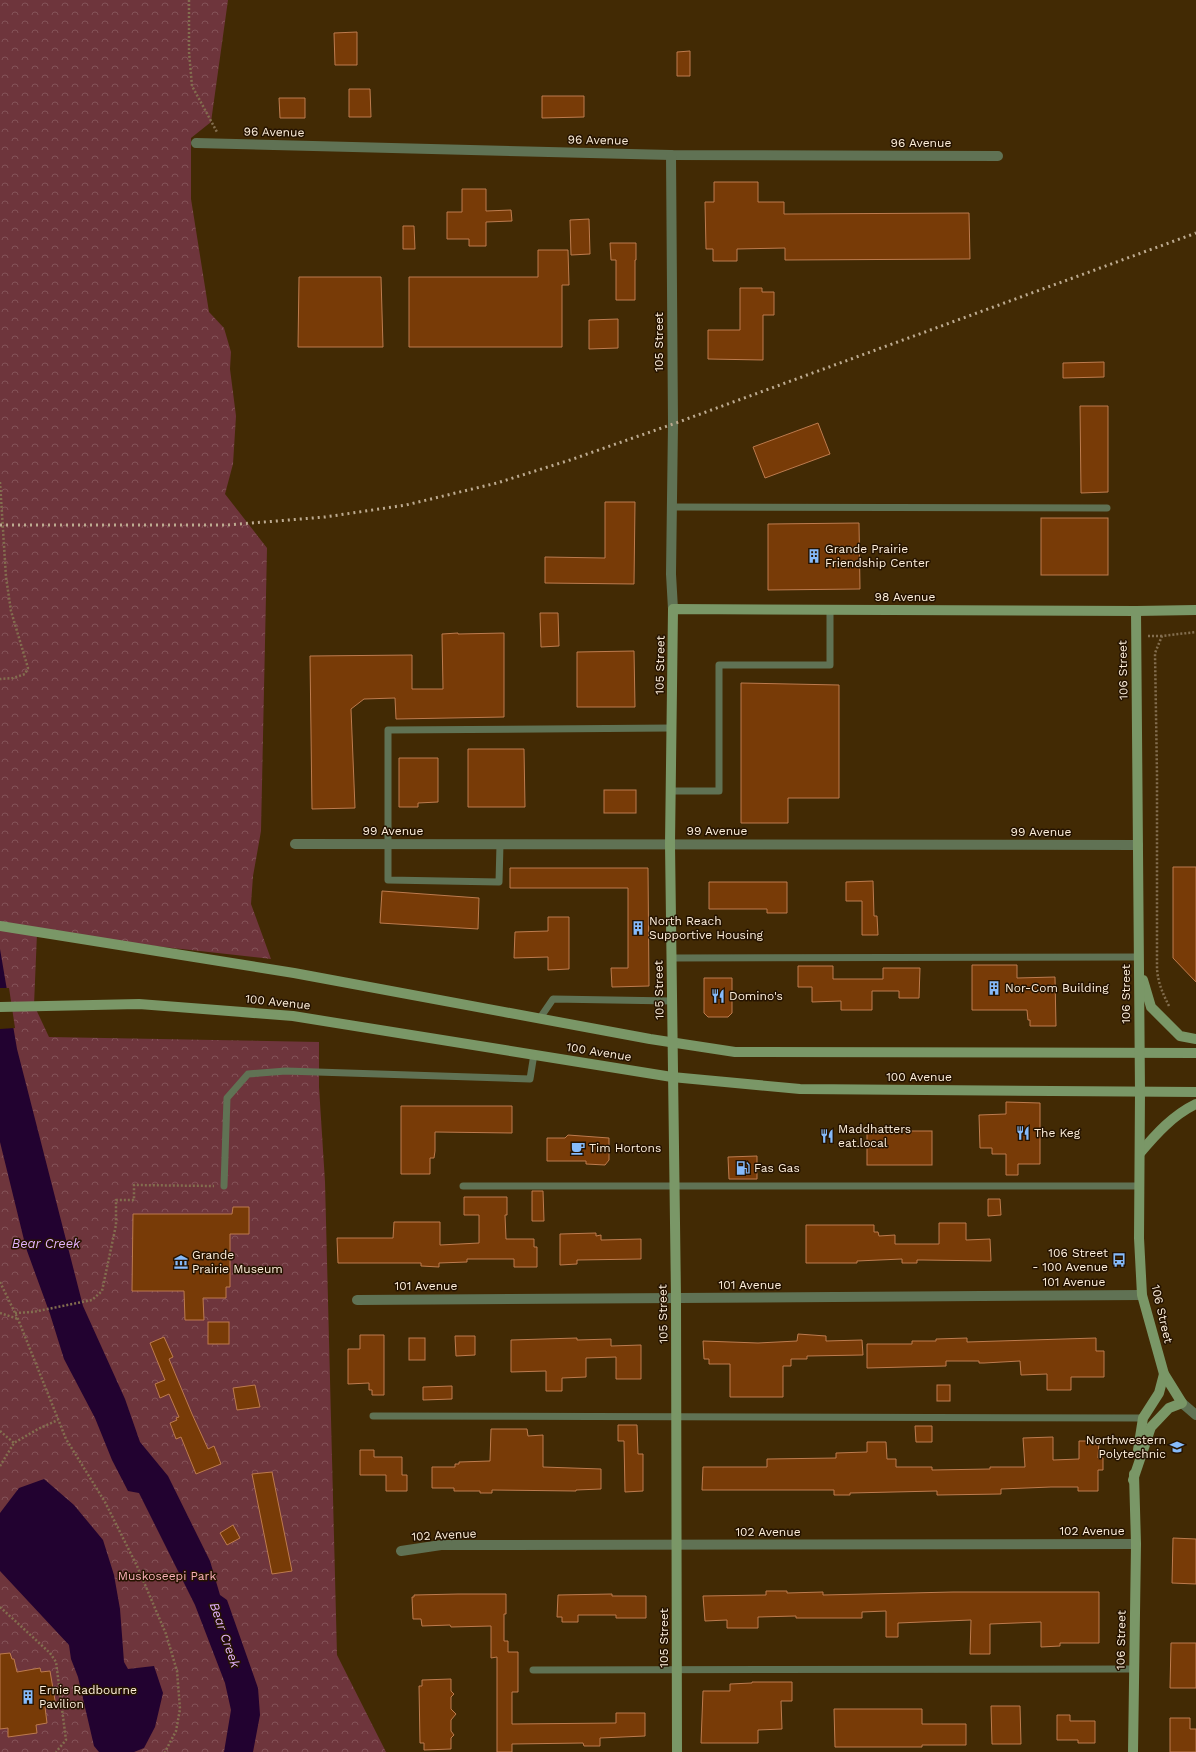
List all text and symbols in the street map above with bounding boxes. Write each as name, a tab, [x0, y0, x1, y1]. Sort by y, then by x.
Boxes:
street label: 96 Avenue	[243, 124, 305, 140]
street label: 96 Avenue	[567, 132, 629, 148]
street label: 96 Avenue	[891, 136, 951, 150]
street label: 105 Street	[652, 312, 666, 372]
place label: Grande Prairie Friendship Center	[825, 542, 930, 570]
building icon: Grande Prairie Friendship Center	[806, 548, 822, 564]
street label: 98 Avenue	[875, 590, 935, 604]
street label: 105 Street	[652, 635, 668, 695]
street label: 106 Street	[1115, 640, 1131, 700]
street label: 99 Avenue	[363, 824, 424, 838]
street label: 99 Avenue	[687, 824, 748, 838]
street label: 99 Avenue	[1011, 825, 1072, 839]
place label: North Reach Supportive Housing	[649, 914, 764, 942]
building icon: North Reach Supportive Housing	[630, 920, 646, 936]
street label: 105 Street	[651, 960, 667, 1020]
street label: 106 Street	[1119, 964, 1133, 1024]
building icon: Nor-Com Building	[986, 980, 1002, 996]
place label: Nor-Com Building	[1005, 981, 1109, 995]
restaurant icon: Domino's	[710, 988, 726, 1004]
place label: Domino's	[729, 989, 783, 1003]
street label: 100 Avenue	[245, 992, 311, 1012]
street label: 100 Avenue	[565, 1040, 633, 1064]
street label: 100 Avenue	[886, 1070, 952, 1084]
place label: Maddhatters eat.local	[838, 1122, 911, 1150]
restaurant icon: The Keg	[1015, 1125, 1031, 1141]
place label: The Keg	[1034, 1126, 1081, 1140]
restaurant icon: Maddhatters eat.local	[819, 1128, 835, 1144]
cafe icon: Tim Hortons	[570, 1140, 586, 1156]
place label: Tim Hortons	[589, 1141, 661, 1155]
fuel station icon: Fas Gas	[735, 1160, 751, 1176]
place label: Fas Gas	[754, 1161, 800, 1175]
water label: Bear Creek	[12, 1236, 81, 1251]
place label: 106 Street - 100 Avenue	[1032, 1246, 1108, 1274]
place label: Grande Prairie Museum	[192, 1248, 283, 1276]
bus stop icon: 106 Street - 100 Avenue	[1111, 1252, 1127, 1268]
museum icon: Grande Prairie Museum	[173, 1254, 189, 1270]
street label: 101 Avenue	[1043, 1275, 1106, 1289]
street label: 101 Avenue	[719, 1278, 782, 1292]
street label: 101 Avenue	[395, 1279, 458, 1293]
street label: 106 Street	[1148, 1283, 1176, 1345]
street label: 105 Street	[655, 1284, 671, 1344]
place label: Northwestern Polytechnic	[1086, 1433, 1166, 1461]
school or university icon: Northwestern Polytechnic	[1169, 1439, 1185, 1455]
street label: 102 Avenue	[1059, 1524, 1125, 1538]
street label: 102 Avenue	[735, 1525, 801, 1539]
street label: 102 Avenue	[411, 1526, 477, 1544]
park label: Muskoseepi Park	[118, 1569, 216, 1583]
water label: Bear Creek	[207, 1600, 244, 1671]
street label: 105 Street	[657, 1608, 671, 1668]
street label: 106 Street	[1113, 1610, 1129, 1670]
place label: Ernie Radbourne Pavilion	[39, 1683, 137, 1711]
building icon: Ernie Radbourne Pavilion	[20, 1689, 36, 1705]

